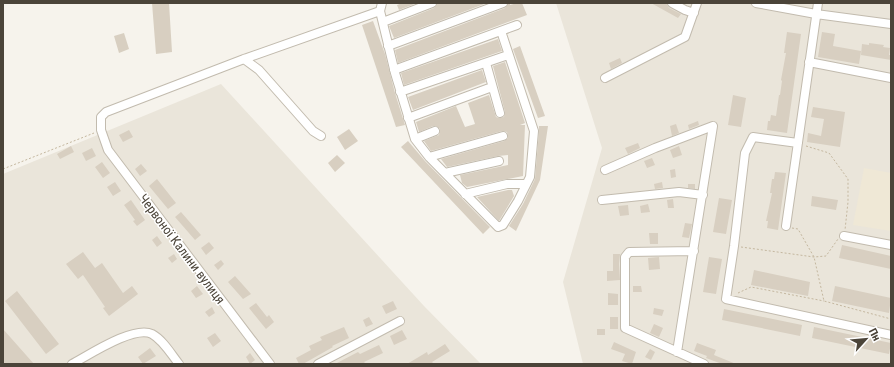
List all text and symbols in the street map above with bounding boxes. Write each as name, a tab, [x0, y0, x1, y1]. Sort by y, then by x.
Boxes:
street label: Червоної Калини вулиця	[136, 191, 228, 307]
north arrow	[846, 319, 886, 359]
text: Пн	[866, 326, 883, 343]

